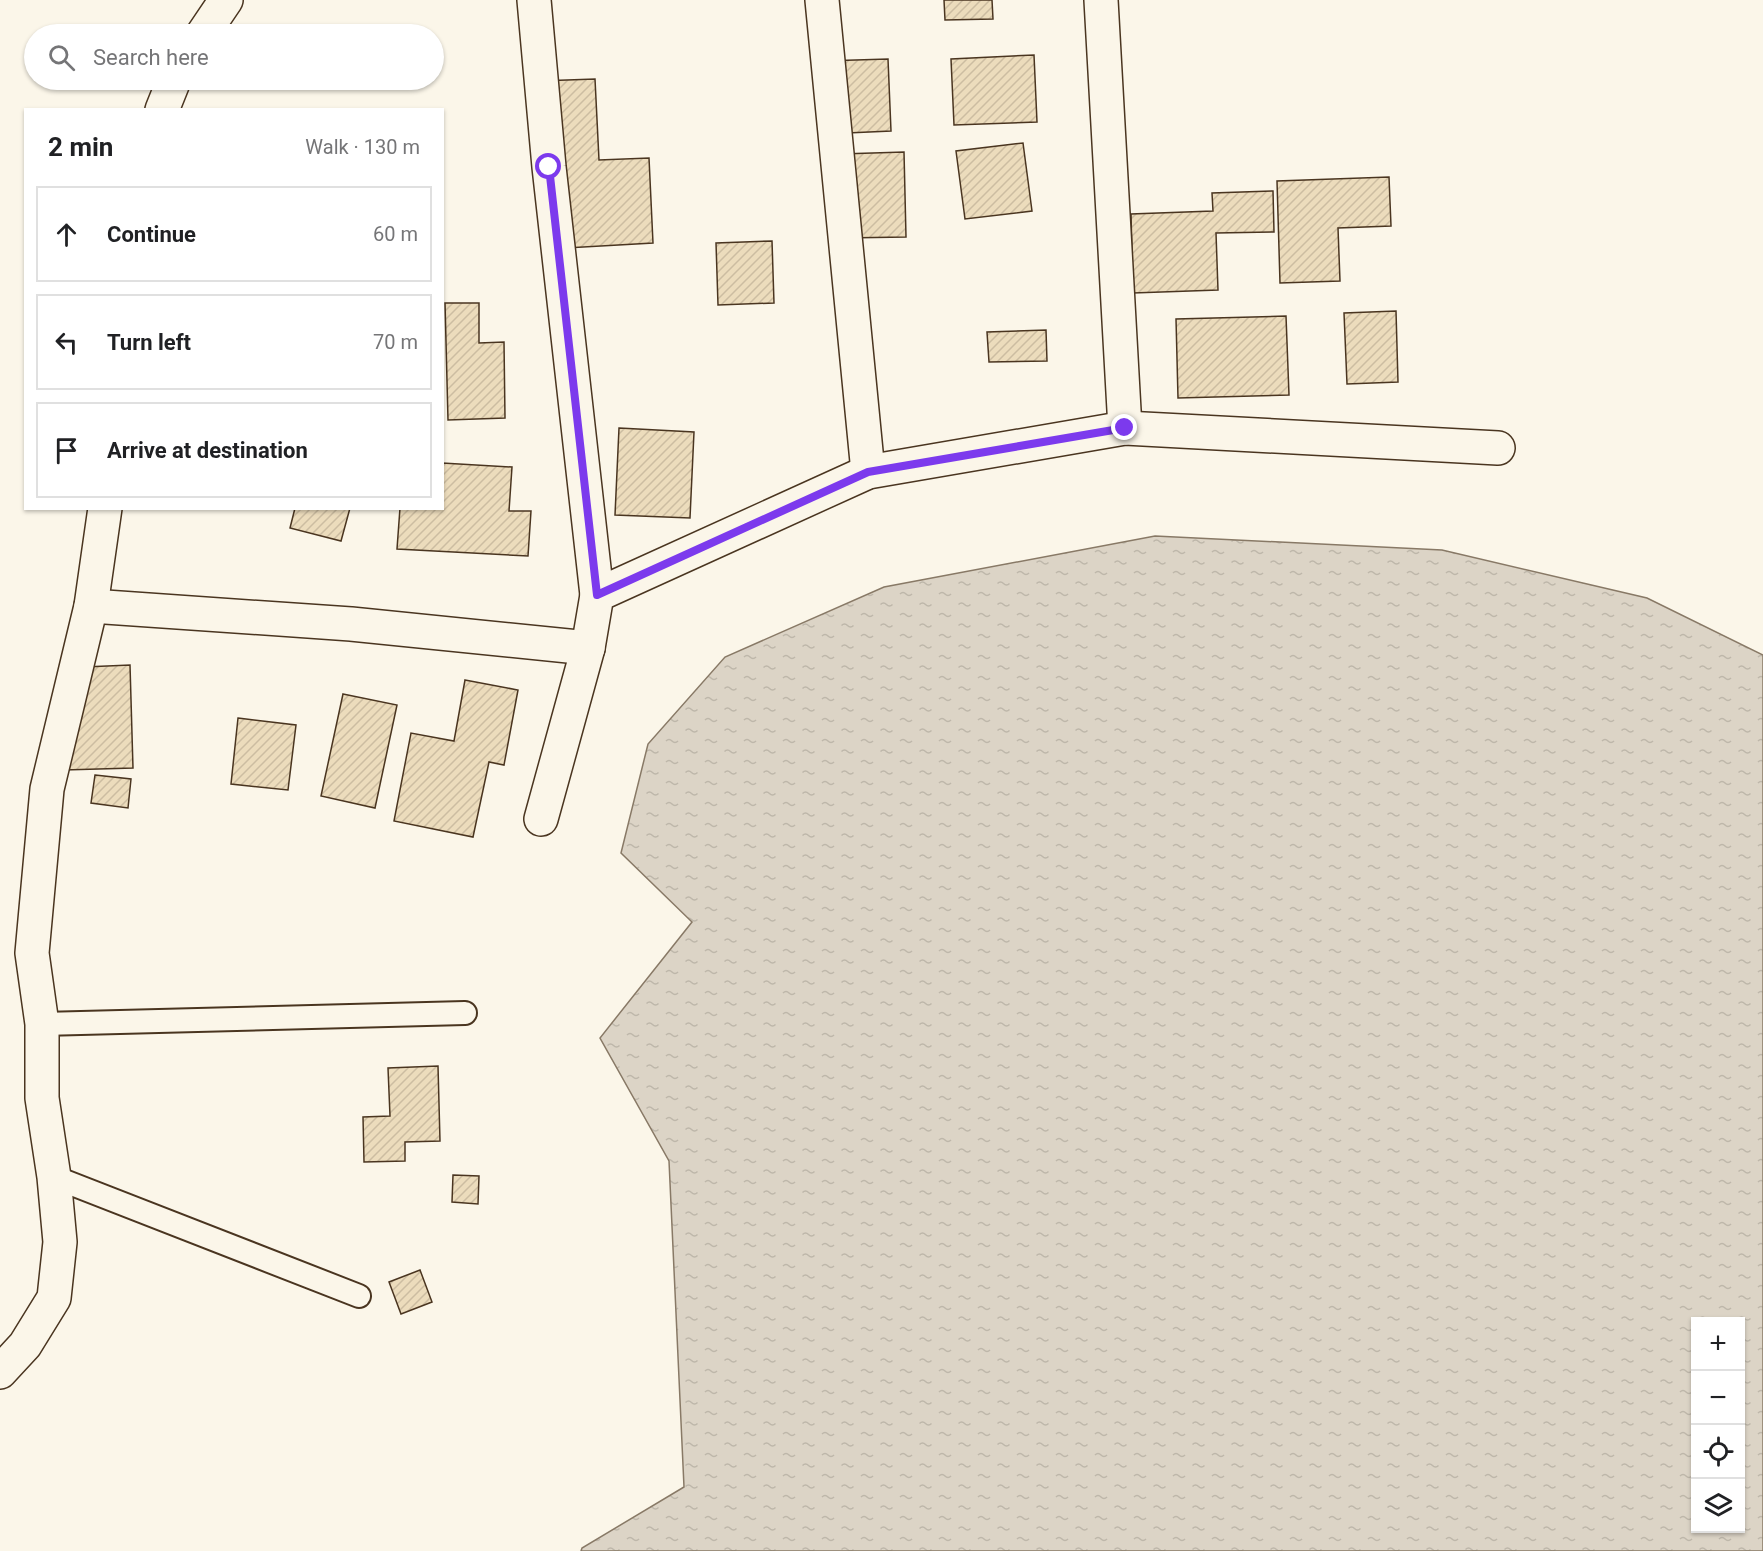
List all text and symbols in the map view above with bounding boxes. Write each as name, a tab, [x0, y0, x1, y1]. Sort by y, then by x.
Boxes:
search box	[24, 24, 444, 90]
icon: search	[45, 41, 78, 74]
text: Search here	[93, 45, 209, 70]
text: 2 min	[48, 132, 113, 162]
text: Walk · 130 m	[305, 135, 420, 159]
route start	[535, 153, 561, 179]
icon: ahead	[50, 218, 83, 251]
text: Continue	[107, 222, 196, 247]
text: 60 m	[373, 222, 418, 246]
icon: left	[50, 326, 83, 359]
text: Turn left	[107, 330, 191, 355]
text: 70 m	[373, 330, 418, 354]
route end	[1111, 414, 1137, 440]
icon: arrive	[50, 434, 83, 467]
text: Arrive at destination	[107, 438, 308, 463]
map controls	[1691, 1317, 1745, 1533]
button: +	[1691, 1317, 1745, 1371]
button: −	[1691, 1371, 1745, 1425]
button: locate	[1691, 1425, 1745, 1479]
button: layers	[1691, 1479, 1745, 1533]

